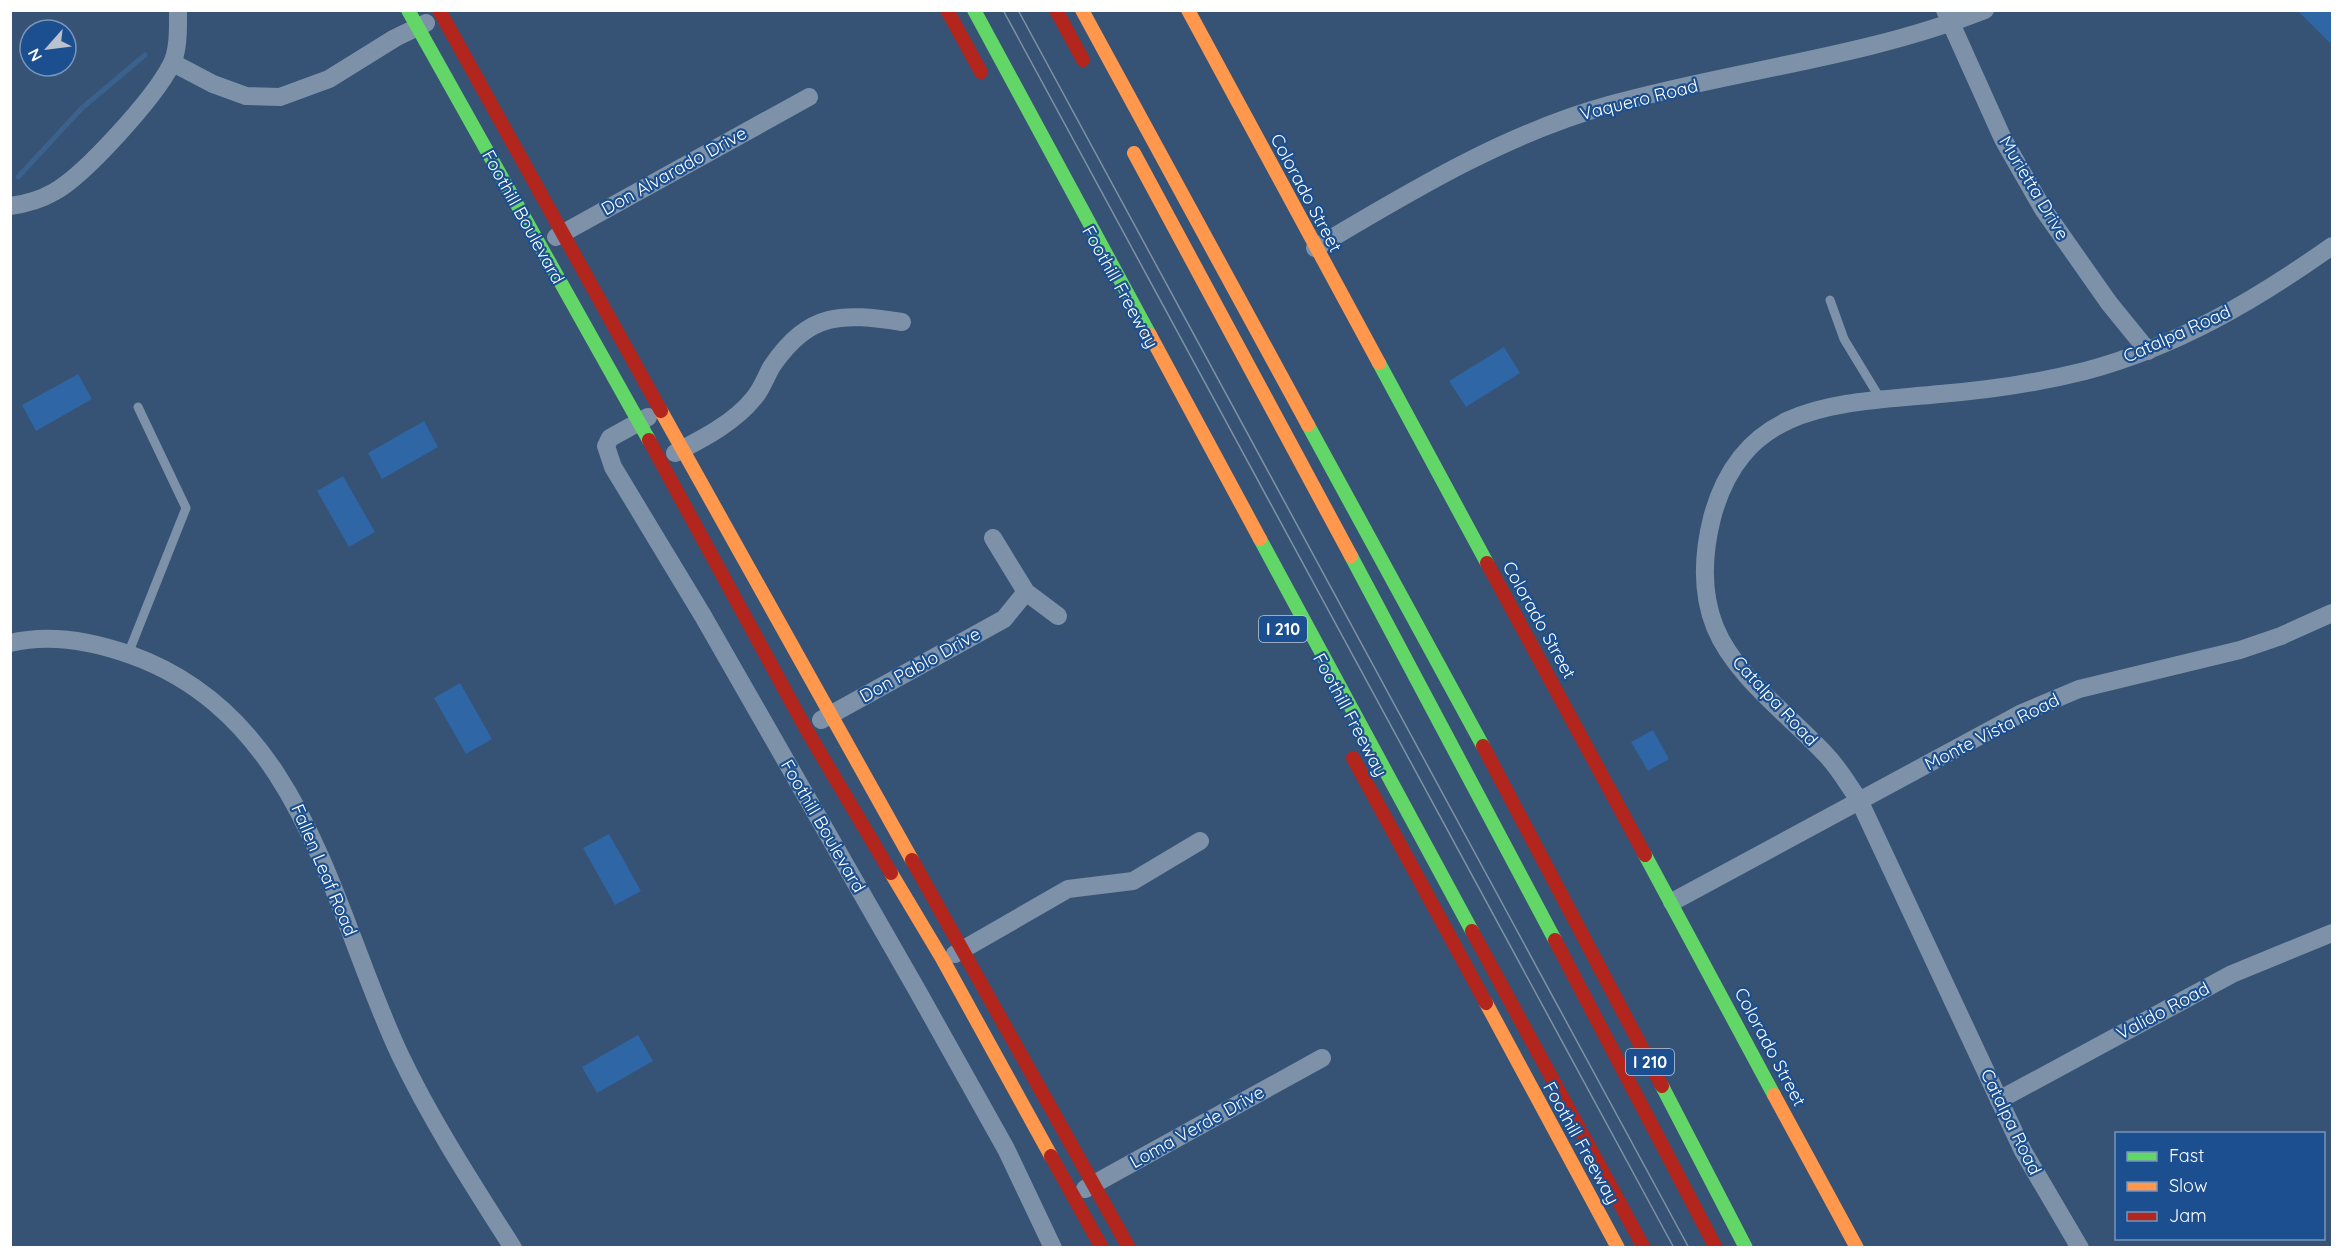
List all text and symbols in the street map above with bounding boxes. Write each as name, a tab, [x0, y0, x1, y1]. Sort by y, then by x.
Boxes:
north arrow	[18, 18, 78, 78]
text: N	[23, 45, 46, 65]
street label: Vaquero Road	[1577, 74, 1700, 125]
street label: Don Alvarado Drive	[597, 121, 750, 220]
street label: Colorado Street	[1266, 130, 1347, 256]
street label: Murietta Drive	[1994, 131, 2075, 244]
street label: Foothill Boulevard	[477, 146, 570, 288]
street label: Foothill Freeway	[1077, 221, 1164, 352]
street label: Catalpa Road	[2119, 300, 2234, 367]
street label: Colorado Street	[1498, 557, 1581, 683]
road number: I 210	[1259, 616, 1307, 642]
street label: Don Pablo Drive	[855, 622, 984, 707]
street label: Foothill Freeway	[1308, 649, 1393, 781]
street label: Catalpa Road	[1728, 651, 1823, 751]
street label: Monte Vista Road	[1921, 688, 2063, 775]
street label: Foothill Boulevard	[776, 755, 871, 896]
street label: Fallen Leaf Road	[286, 800, 363, 939]
street label: Valido Road	[2112, 976, 2213, 1045]
street label: Colorado Street	[1730, 984, 1811, 1110]
road number: I 210	[1626, 1049, 1674, 1075]
street label: Catalpa Road	[1976, 1065, 2047, 1179]
street label: Foothill Freeway	[1538, 1077, 1625, 1208]
street label: Loma Verde Drive	[1125, 1080, 1268, 1173]
legend	[2115, 1132, 2325, 1240]
text: Fast	[2169, 1144, 2204, 1167]
text: Slow	[2169, 1174, 2207, 1197]
text: Jam	[2169, 1204, 2207, 1227]

